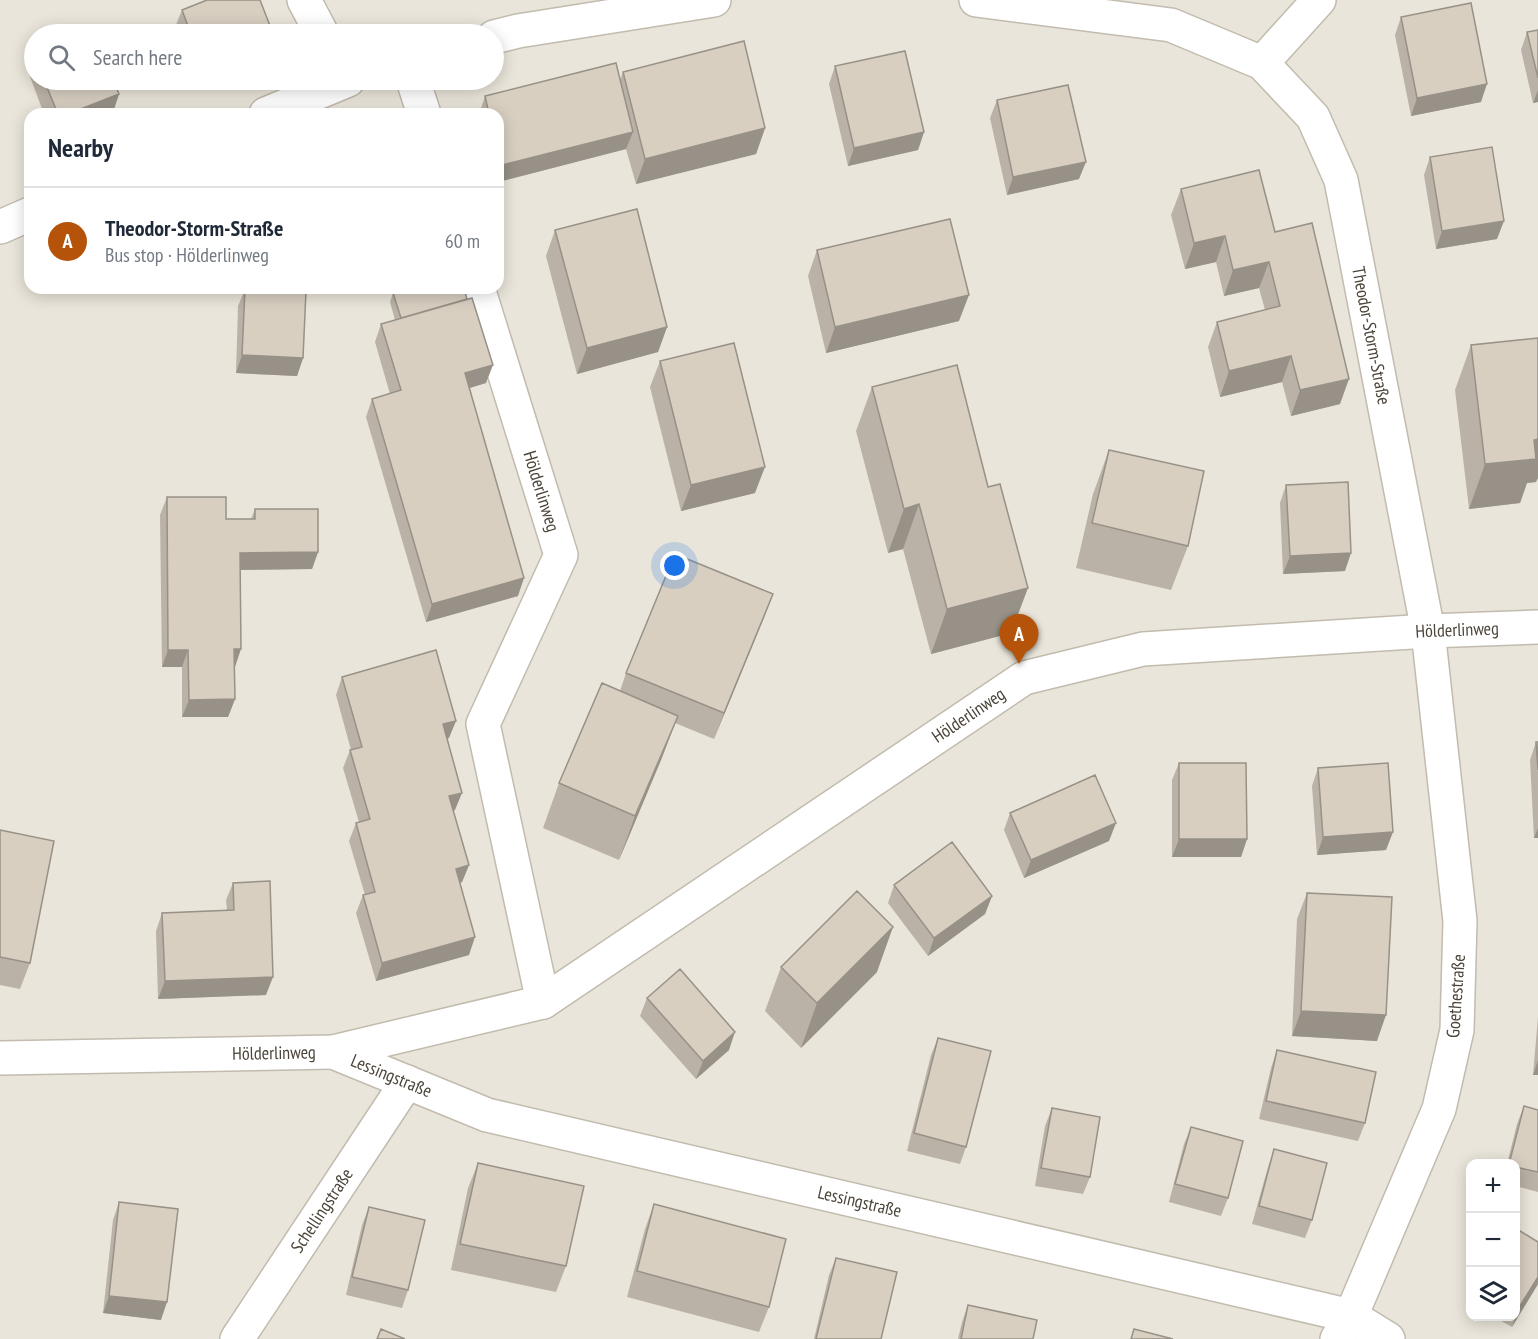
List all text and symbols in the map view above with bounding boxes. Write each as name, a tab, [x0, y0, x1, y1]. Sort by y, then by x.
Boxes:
search box	[24, 24, 504, 90]
icon: search	[45, 41, 78, 74]
text: Search here	[93, 43, 182, 71]
text: Nearby	[48, 131, 113, 164]
text: Theodor-Storm-Straße	[105, 214, 283, 242]
text: A	[62, 228, 73, 254]
text: 60 m	[445, 228, 480, 254]
text: Bus stop · Hölderlinweg	[105, 242, 269, 268]
street label: Theodor-Storm-Straße	[1347, 265, 1396, 407]
street label: Hölderlinweg	[518, 448, 565, 534]
your location	[660, 551, 689, 580]
pin: A	[1000, 614, 1038, 664]
street label: Hölderlinweg	[1415, 616, 1499, 643]
street label: Hölderlinweg	[927, 682, 1009, 748]
street label: Goethestraße	[1441, 953, 1470, 1039]
street label: Hölderlinweg	[232, 1040, 316, 1065]
street label: Lessingstraße	[348, 1049, 435, 1102]
map controls	[1466, 1159, 1520, 1321]
button: +	[1466, 1159, 1520, 1213]
street label: Schellingstraße	[285, 1164, 358, 1257]
street label: Lessingstraße	[816, 1180, 904, 1222]
button: −	[1466, 1213, 1520, 1267]
button: layers	[1466, 1267, 1520, 1321]

